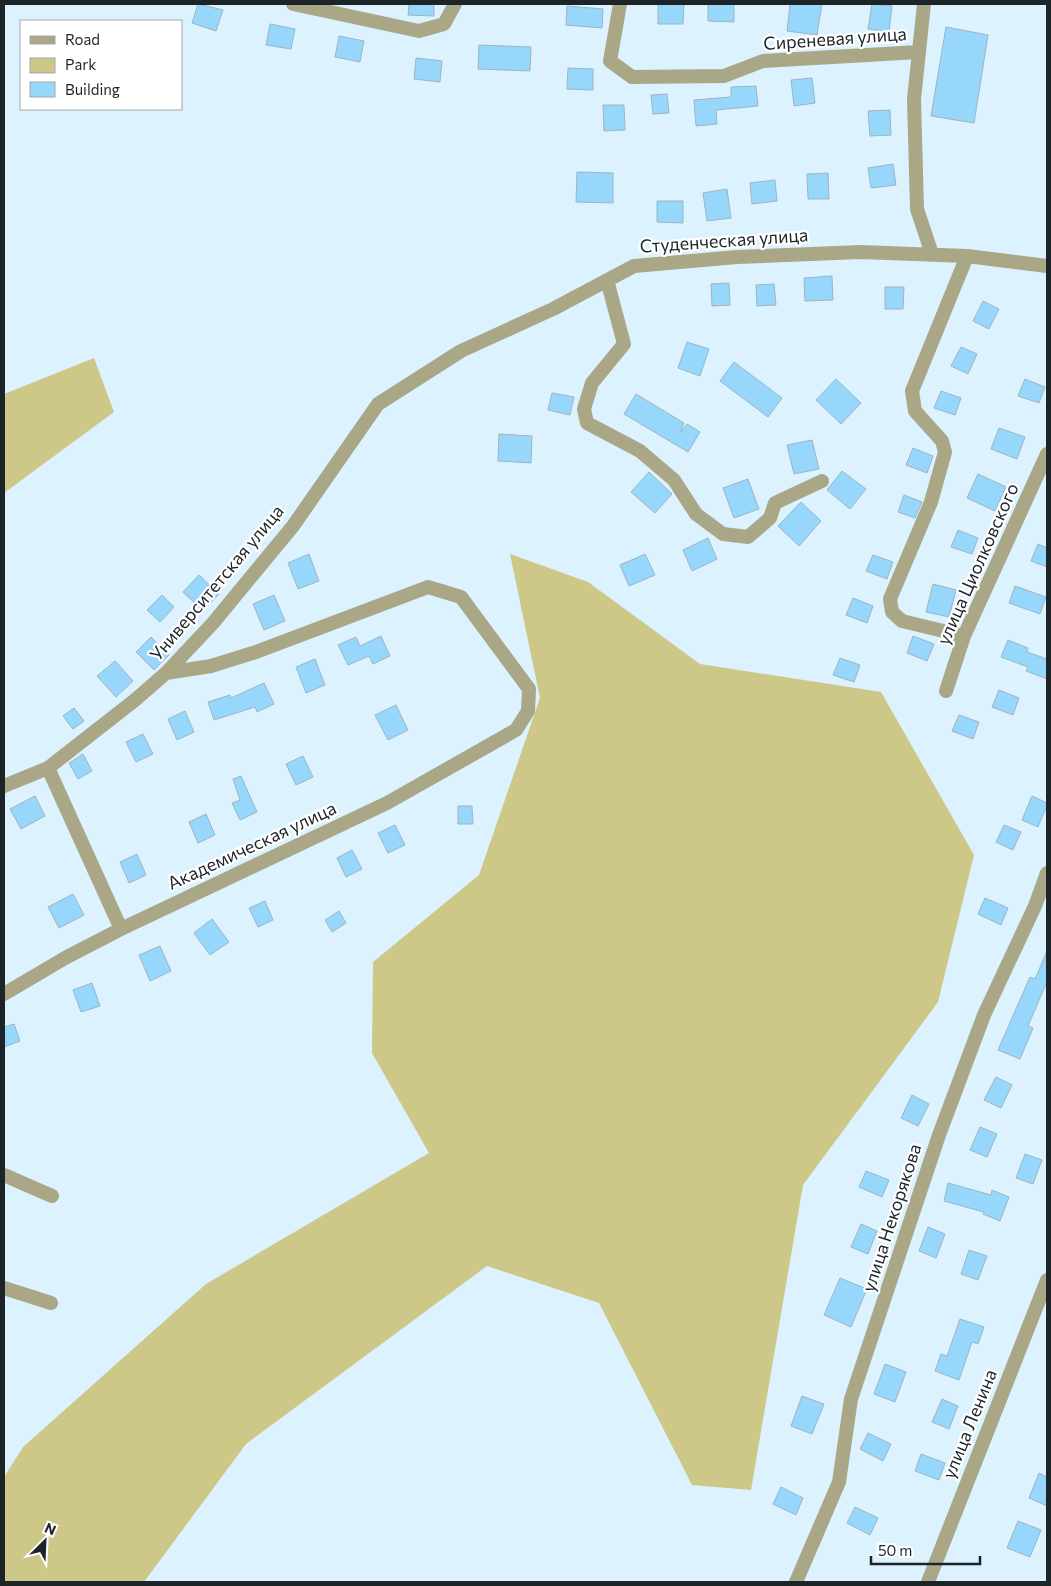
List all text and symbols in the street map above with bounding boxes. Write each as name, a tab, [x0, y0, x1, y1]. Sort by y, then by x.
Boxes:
legend	[20, 20, 182, 110]
street label: Сиреневая улица	[763, 22, 907, 54]
text: Road	[65, 30, 100, 48]
text: Park	[65, 55, 96, 73]
text: Building	[65, 80, 120, 98]
street label: Студенческая улица	[639, 223, 809, 257]
street label: улица Циолковского	[932, 479, 1023, 648]
street label: Университетская улица	[145, 500, 288, 665]
street label: Академическая улица	[164, 796, 339, 894]
street label: улица Некорякова	[857, 1141, 925, 1295]
street label: улица Ленина	[937, 1366, 1001, 1481]
north arrow	[20, 1516, 70, 1566]
text: N	[42, 1519, 59, 1539]
scale bar	[871, 1534, 980, 1566]
text: 50 m	[878, 1541, 912, 1559]

